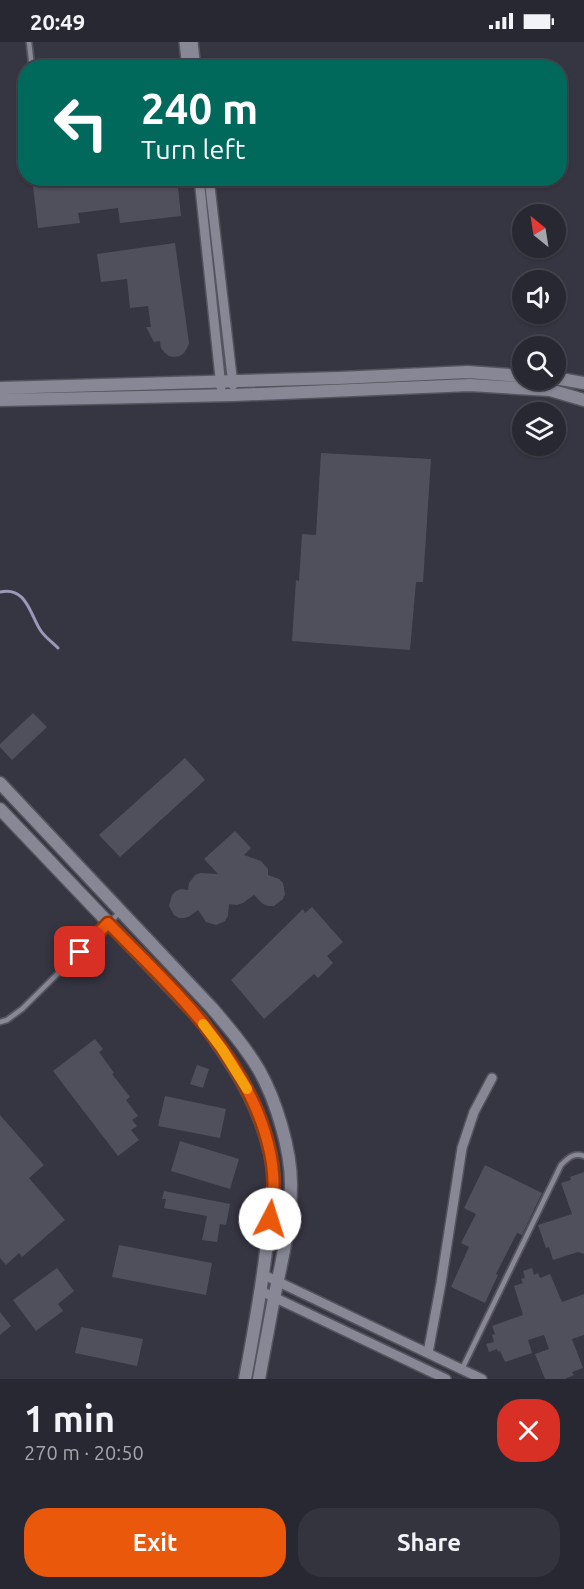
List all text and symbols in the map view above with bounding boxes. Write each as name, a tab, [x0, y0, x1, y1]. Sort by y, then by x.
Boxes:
text: 20:49	[30, 9, 85, 34]
icon: left	[42, 84, 120, 162]
text: 240 m	[141, 85, 258, 132]
text: Turn left	[141, 134, 245, 164]
north arrow	[512, 204, 566, 258]
map controls	[512, 204, 566, 456]
button: sound	[512, 270, 566, 324]
button: search	[512, 336, 566, 390]
button: layers	[512, 402, 566, 456]
pin	[54, 926, 105, 977]
icon: arrive	[63, 935, 96, 968]
position arrow	[238, 1187, 302, 1251]
text: 1 min	[24, 1398, 115, 1439]
button: close	[497, 1399, 560, 1462]
text: 270 m · 20:50	[24, 1441, 144, 1464]
button: Exit	[24, 1508, 286, 1577]
button: Share	[298, 1508, 560, 1577]

